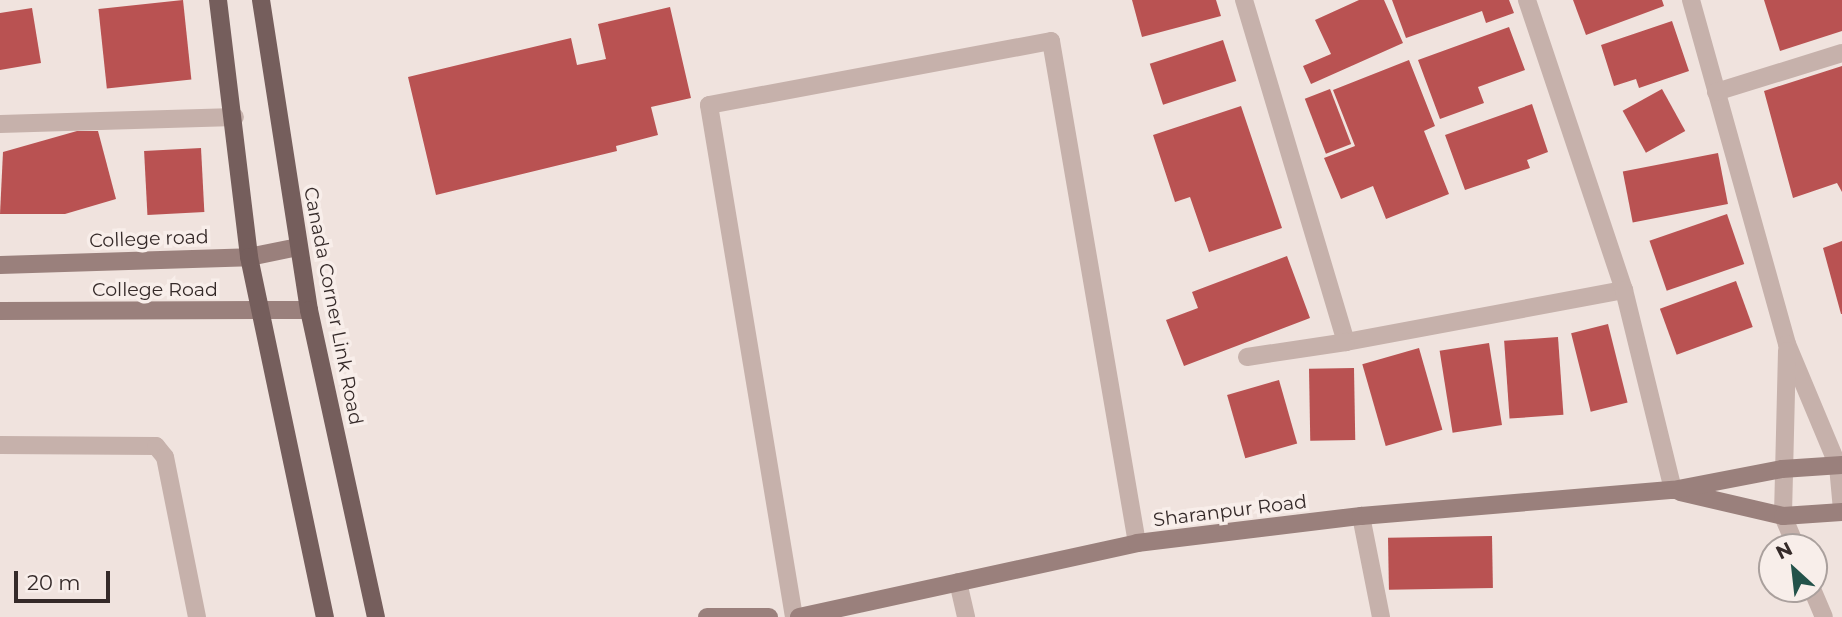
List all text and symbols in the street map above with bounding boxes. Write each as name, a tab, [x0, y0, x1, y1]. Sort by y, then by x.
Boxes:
street label: Canada Corner Link Road	[299, 185, 367, 427]
street label: College road	[89, 226, 209, 252]
street label: College Road	[92, 279, 218, 301]
street label: Sharanpur Road	[1152, 490, 1308, 532]
north arrow	[1758, 533, 1828, 603]
text: N	[1772, 537, 1796, 564]
scale bar	[18, 558, 114, 602]
text: 20 m	[27, 570, 81, 595]

